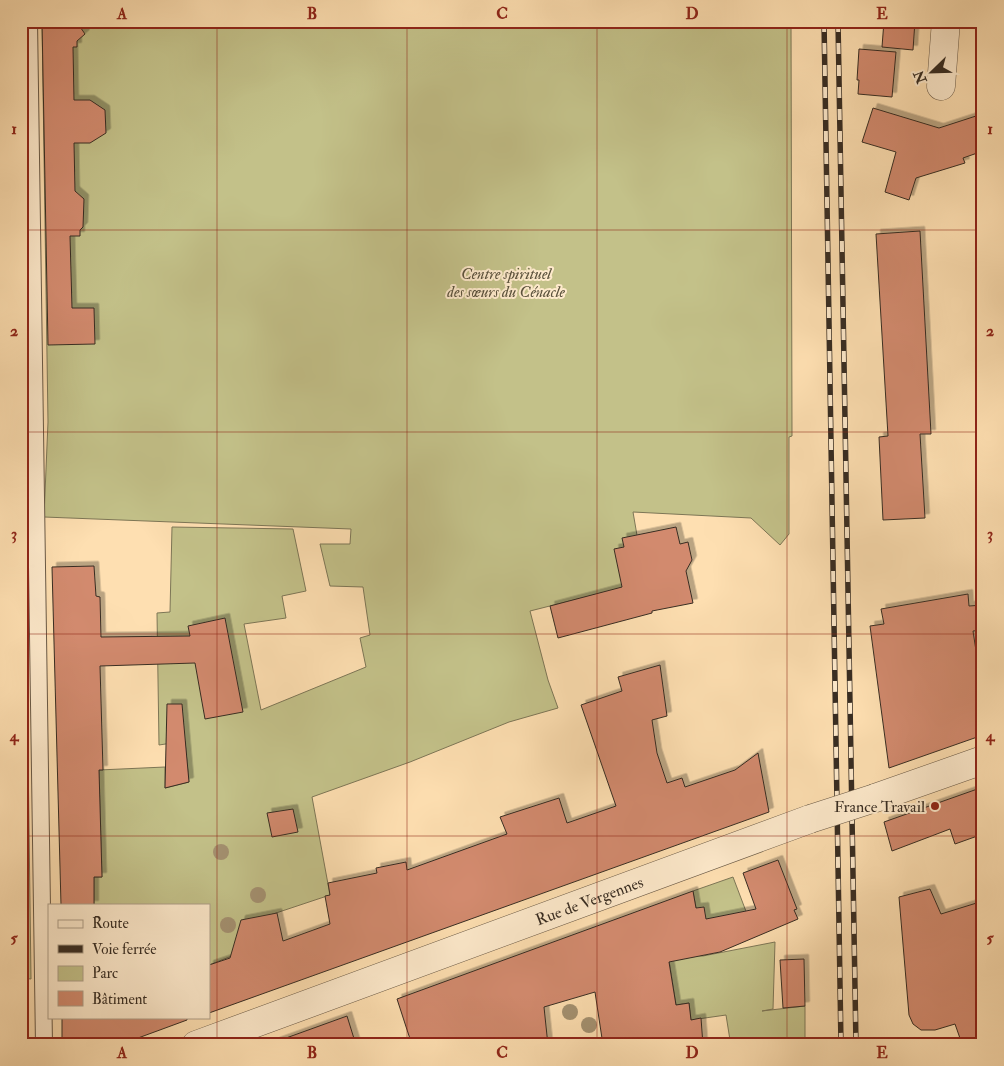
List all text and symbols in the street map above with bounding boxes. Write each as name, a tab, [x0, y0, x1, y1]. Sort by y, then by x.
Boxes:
text: A	[116, 4, 128, 24]
text: B	[307, 4, 317, 24]
text: C	[496, 4, 508, 24]
text: D	[685, 4, 699, 24]
text: E	[876, 4, 888, 24]
north arrow	[906, 48, 956, 98]
text: N	[910, 67, 931, 87]
text: 1	[11, 119, 17, 139]
text: 1	[987, 119, 993, 139]
park label: Centre spirituel des sœurs du Cénacle	[446, 264, 565, 302]
text: 2	[10, 321, 18, 341]
text: 2	[986, 321, 994, 341]
text: 3	[11, 524, 17, 544]
text: 3	[987, 524, 993, 544]
text: 4	[9, 726, 20, 746]
text: 4	[985, 726, 996, 746]
place label: France Travail	[834, 797, 925, 817]
marker: France Travail	[929, 800, 941, 812]
street label: Rue de Vergennes	[533, 872, 646, 930]
legend	[48, 904, 210, 1018]
text: Route	[92, 914, 129, 933]
text: 5	[10, 928, 18, 948]
text: 5	[986, 928, 994, 948]
text: Voie ferrée	[92, 940, 157, 959]
text: Parc	[92, 964, 118, 983]
text: Bâtiment	[92, 990, 147, 1009]
text: A	[116, 1043, 128, 1063]
text: B	[307, 1043, 317, 1063]
text: C	[496, 1043, 508, 1063]
text: D	[685, 1043, 699, 1063]
text: E	[876, 1043, 888, 1063]

